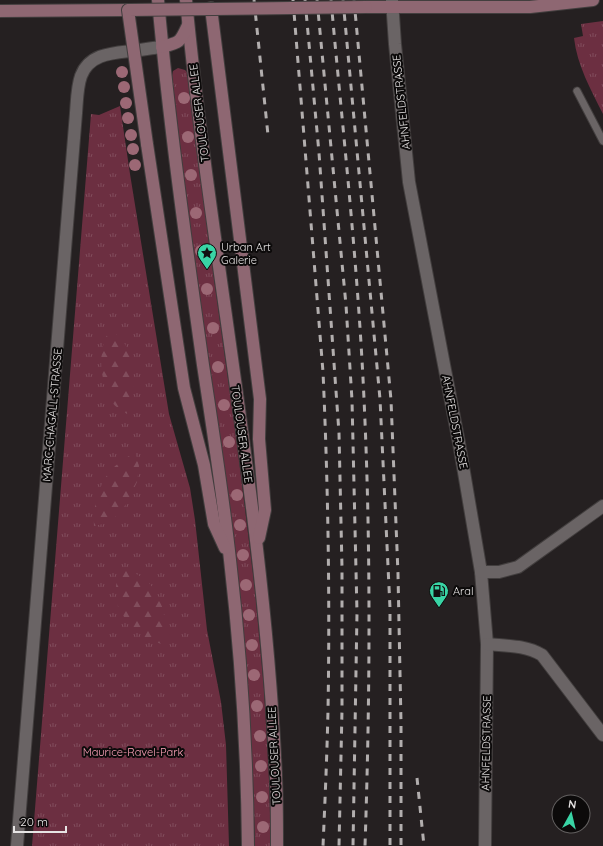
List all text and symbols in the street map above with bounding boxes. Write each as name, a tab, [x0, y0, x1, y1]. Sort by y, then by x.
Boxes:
street label: AHNFELDSTRASSE	[389, 54, 413, 150]
street label: TOULOUSER ALLEE	[186, 63, 212, 163]
place label: Urban Art Galerie	[221, 240, 271, 267]
place icon: Urban Art Galerie	[196, 242, 218, 270]
street label: MARC-CHAGALL-STRASSE	[39, 348, 65, 482]
street label: AHNFELDSTRASSE	[439, 374, 471, 470]
street label: TOULOUSER ALLEE	[228, 384, 256, 484]
fuel station icon: Aral	[428, 580, 450, 608]
place label: Aral	[453, 584, 473, 598]
street label: AHNFELDSTRASSE	[478, 695, 494, 791]
street label: TOULOUSER ALLEE	[264, 706, 284, 806]
park label: Maurice-Ravel-Park	[83, 745, 183, 759]
north arrow	[551, 794, 591, 834]
text: N	[567, 797, 577, 812]
scale bar	[14, 808, 66, 834]
text: 20 m	[20, 814, 48, 829]

